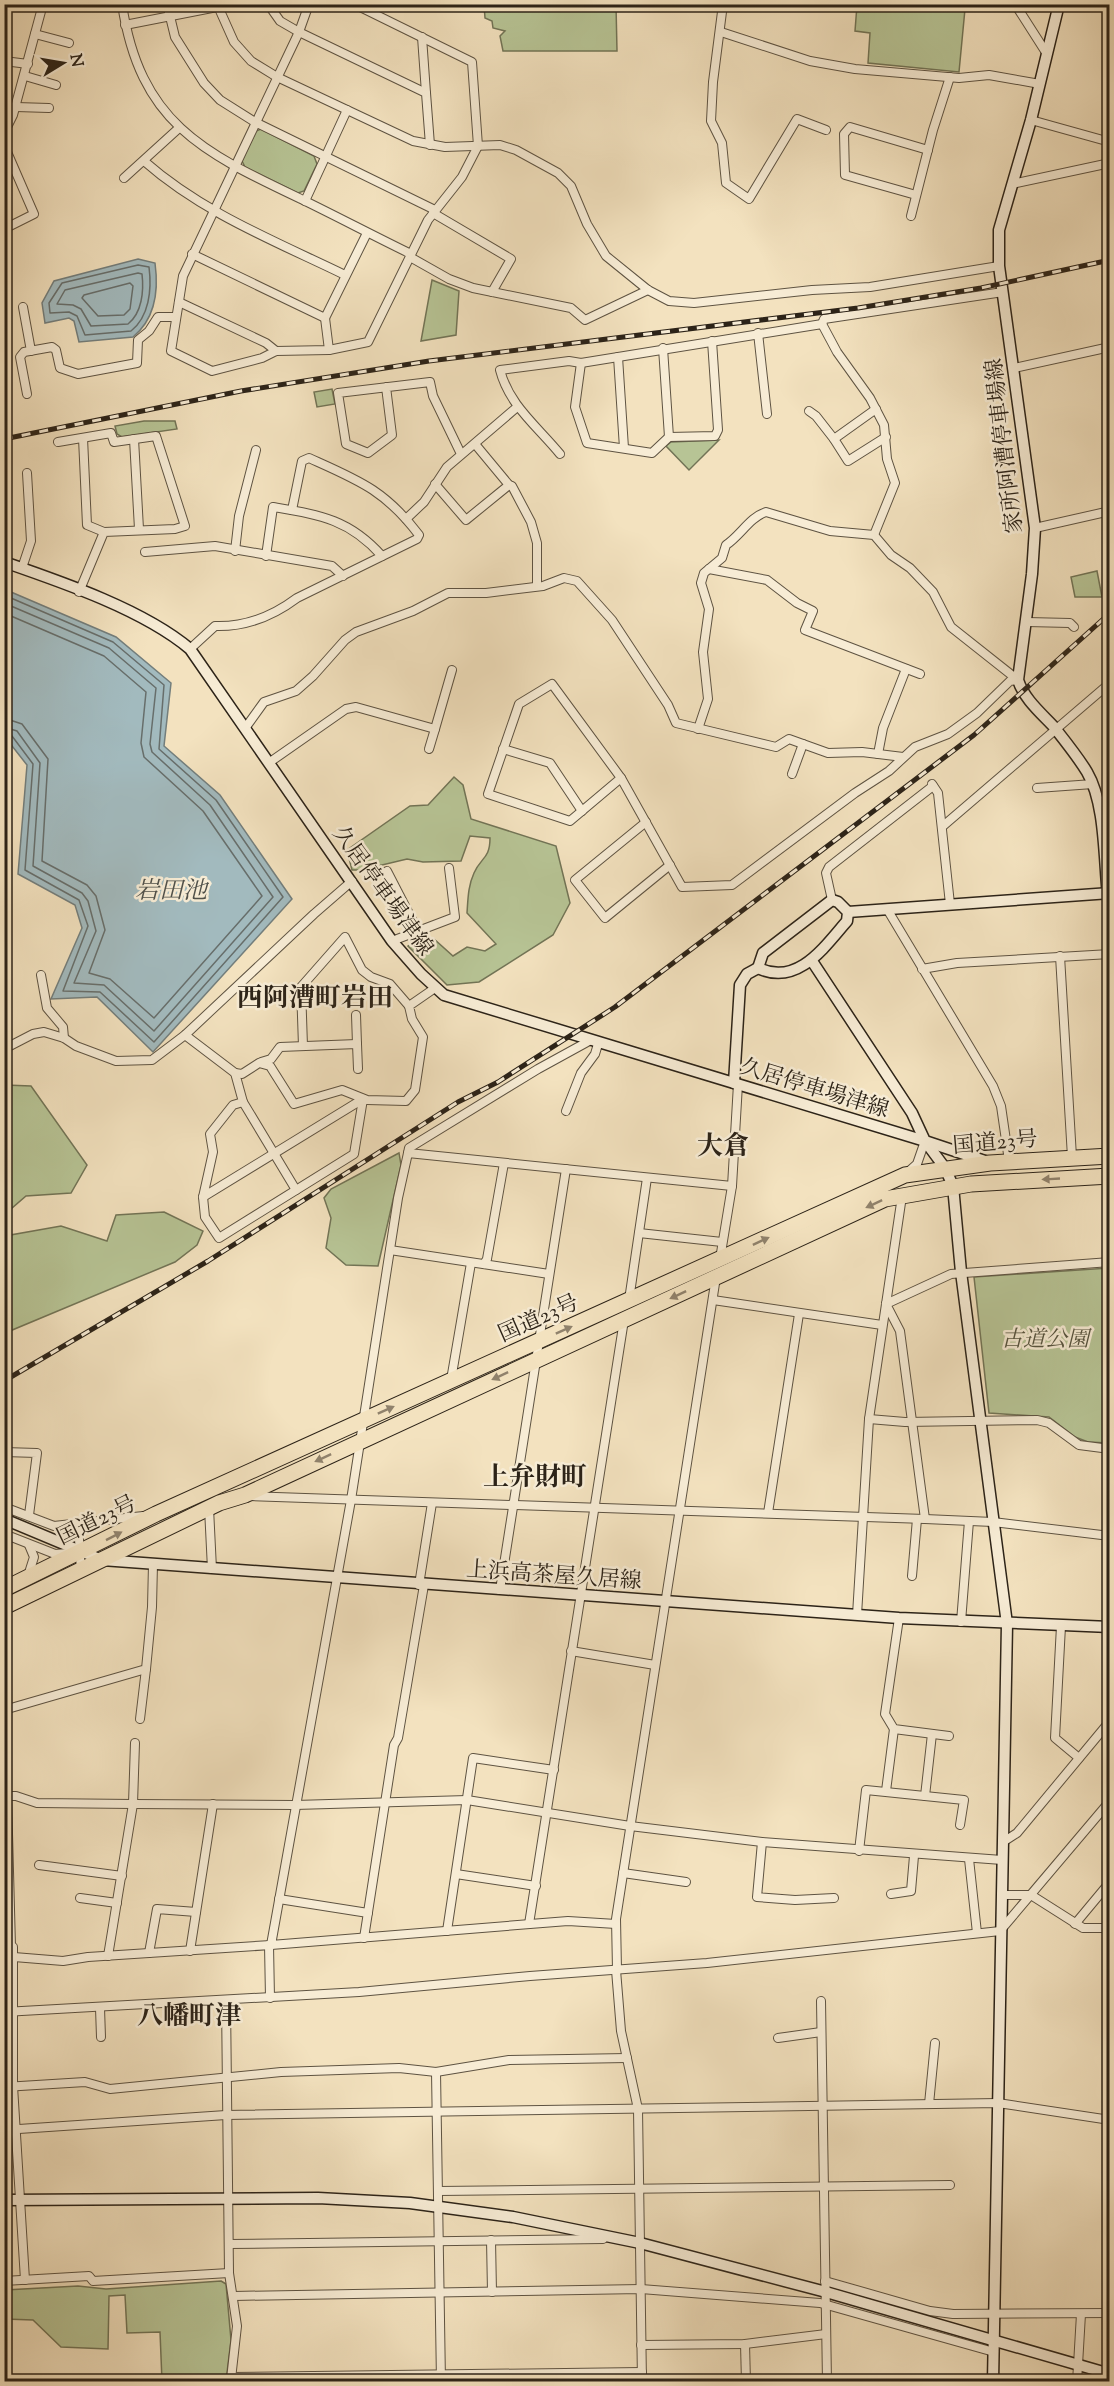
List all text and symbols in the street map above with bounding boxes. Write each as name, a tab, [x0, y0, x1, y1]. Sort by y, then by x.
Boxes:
north arrow	[33, 33, 93, 93]
text: N	[63, 52, 88, 69]
street label: 家所阿漕停車場線	[979, 356, 1033, 535]
street label: 久居停車場津線	[323, 820, 440, 963]
water label: 岩田池	[135, 875, 210, 909]
district label: 西阿漕町岩田	[237, 981, 393, 1018]
street label: 久居停車場津線	[736, 1052, 892, 1128]
street label: 国道23号	[951, 1124, 1039, 1164]
district label: 大倉	[697, 1129, 749, 1166]
one-way arrow	[1042, 1175, 1061, 1184]
one-way arrow	[865, 1200, 882, 1209]
one-way arrow	[752, 1237, 769, 1246]
street label: 国道23号	[494, 1288, 585, 1352]
one-way arrow	[668, 1290, 686, 1300]
one-way arrow	[555, 1325, 573, 1335]
park label: 古道公園	[1001, 1325, 1092, 1357]
one-way arrow	[491, 1371, 508, 1380]
one-way arrow	[378, 1406, 395, 1415]
one-way arrow	[315, 1453, 332, 1462]
district label: 上弁財町	[483, 1460, 587, 1497]
street label: 国道23号	[52, 1489, 143, 1555]
one-way arrow	[105, 1531, 122, 1540]
street label: 上浜高茶屋久居線	[465, 1555, 643, 1599]
district label: 八幡町津	[137, 1999, 242, 2036]

